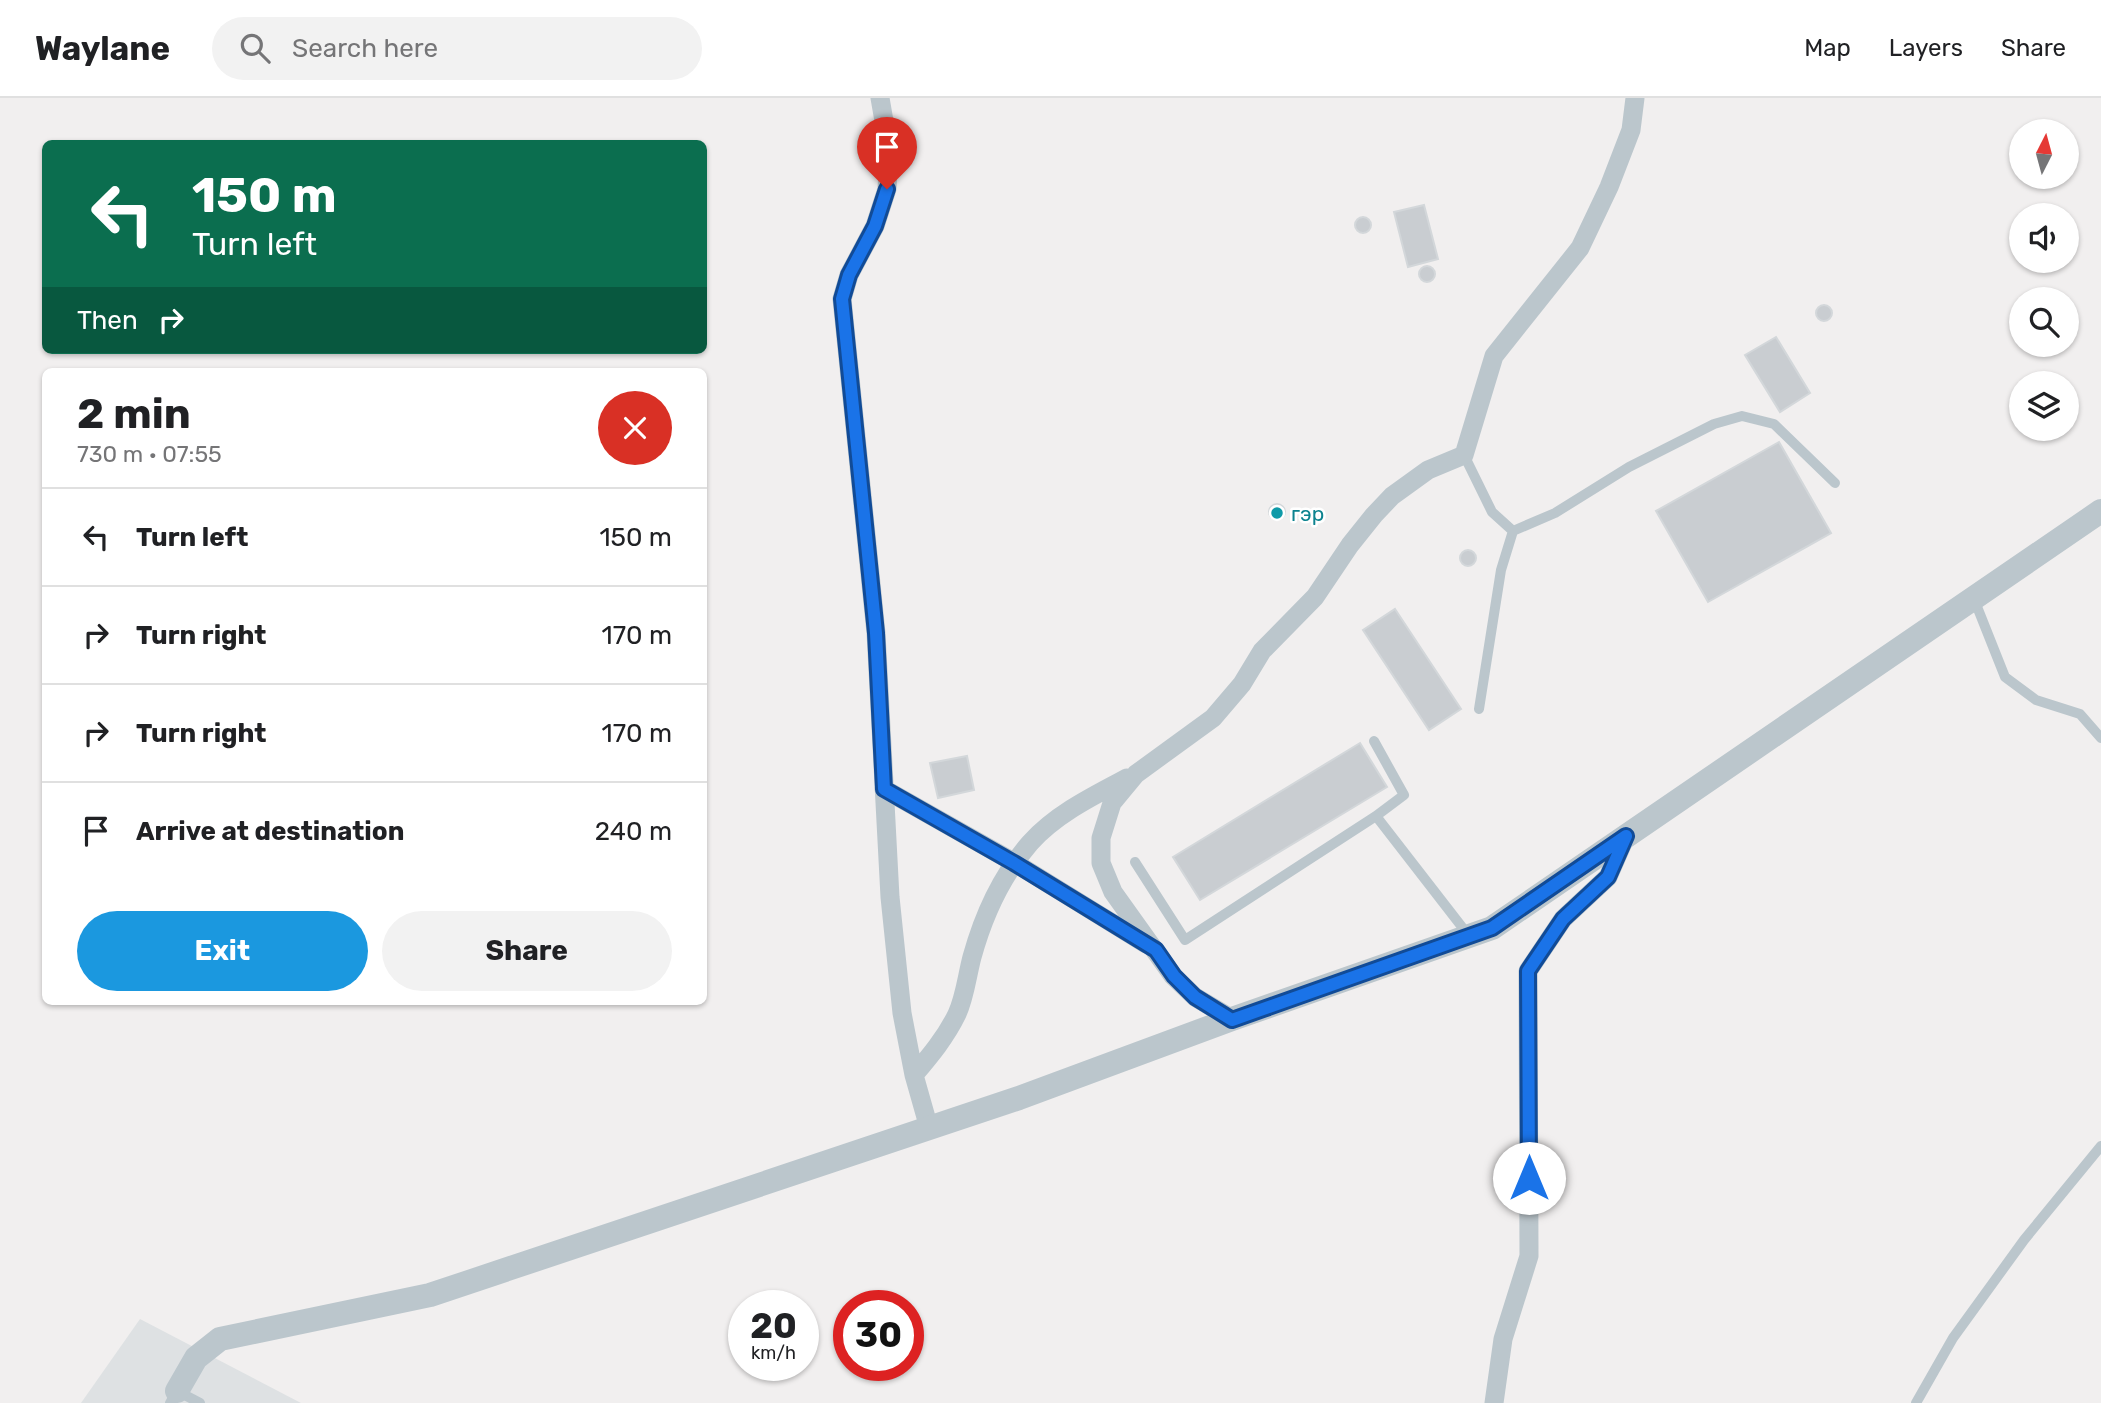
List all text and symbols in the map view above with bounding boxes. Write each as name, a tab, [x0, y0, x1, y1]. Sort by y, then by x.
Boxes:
search box	[212, 17, 702, 80]
text: Waylane	[35, 29, 170, 68]
icon: search	[236, 29, 274, 67]
text: Search here	[292, 33, 438, 64]
text: Map	[1804, 34, 1851, 62]
text: Layers	[1889, 34, 1963, 62]
text: Share	[2001, 34, 2066, 62]
pin	[857, 117, 917, 189]
north arrow	[2009, 119, 2079, 189]
map controls	[2009, 119, 2079, 441]
icon: arrive	[868, 128, 906, 166]
text: 150 m	[192, 166, 337, 224]
icon: left	[77, 168, 168, 259]
button: sound	[2009, 203, 2079, 273]
text: Turn left	[192, 225, 317, 263]
button: search	[2009, 287, 2079, 357]
icon: right	[152, 301, 190, 339]
text: Then	[77, 305, 138, 336]
button: layers	[2009, 371, 2079, 441]
text: 2 min	[77, 389, 191, 439]
button: close	[598, 391, 672, 465]
text: 730 m · 07:55	[77, 440, 222, 468]
place label: гэр	[1291, 501, 1324, 526]
marker: гэр	[1269, 505, 1285, 521]
icon: left	[77, 518, 115, 556]
text: Turn left	[136, 522, 248, 553]
text: 150 m	[599, 522, 672, 553]
icon: right	[77, 616, 115, 654]
text: Turn right	[136, 620, 266, 651]
text: 170 m	[602, 620, 672, 651]
icon: right	[77, 714, 115, 752]
text: Turn right	[136, 718, 266, 749]
text: 170 m	[602, 718, 672, 749]
icon: arrive	[77, 812, 115, 850]
text: Arrive at destination	[136, 816, 404, 847]
text: 240 m	[595, 816, 672, 847]
button: Exit	[77, 911, 368, 991]
button: Share	[382, 911, 672, 991]
position arrow	[1492, 1141, 1566, 1215]
speed limit sign: 30	[833, 1290, 924, 1381]
text: 20	[750, 1305, 797, 1347]
text: km/h	[751, 1342, 796, 1364]

